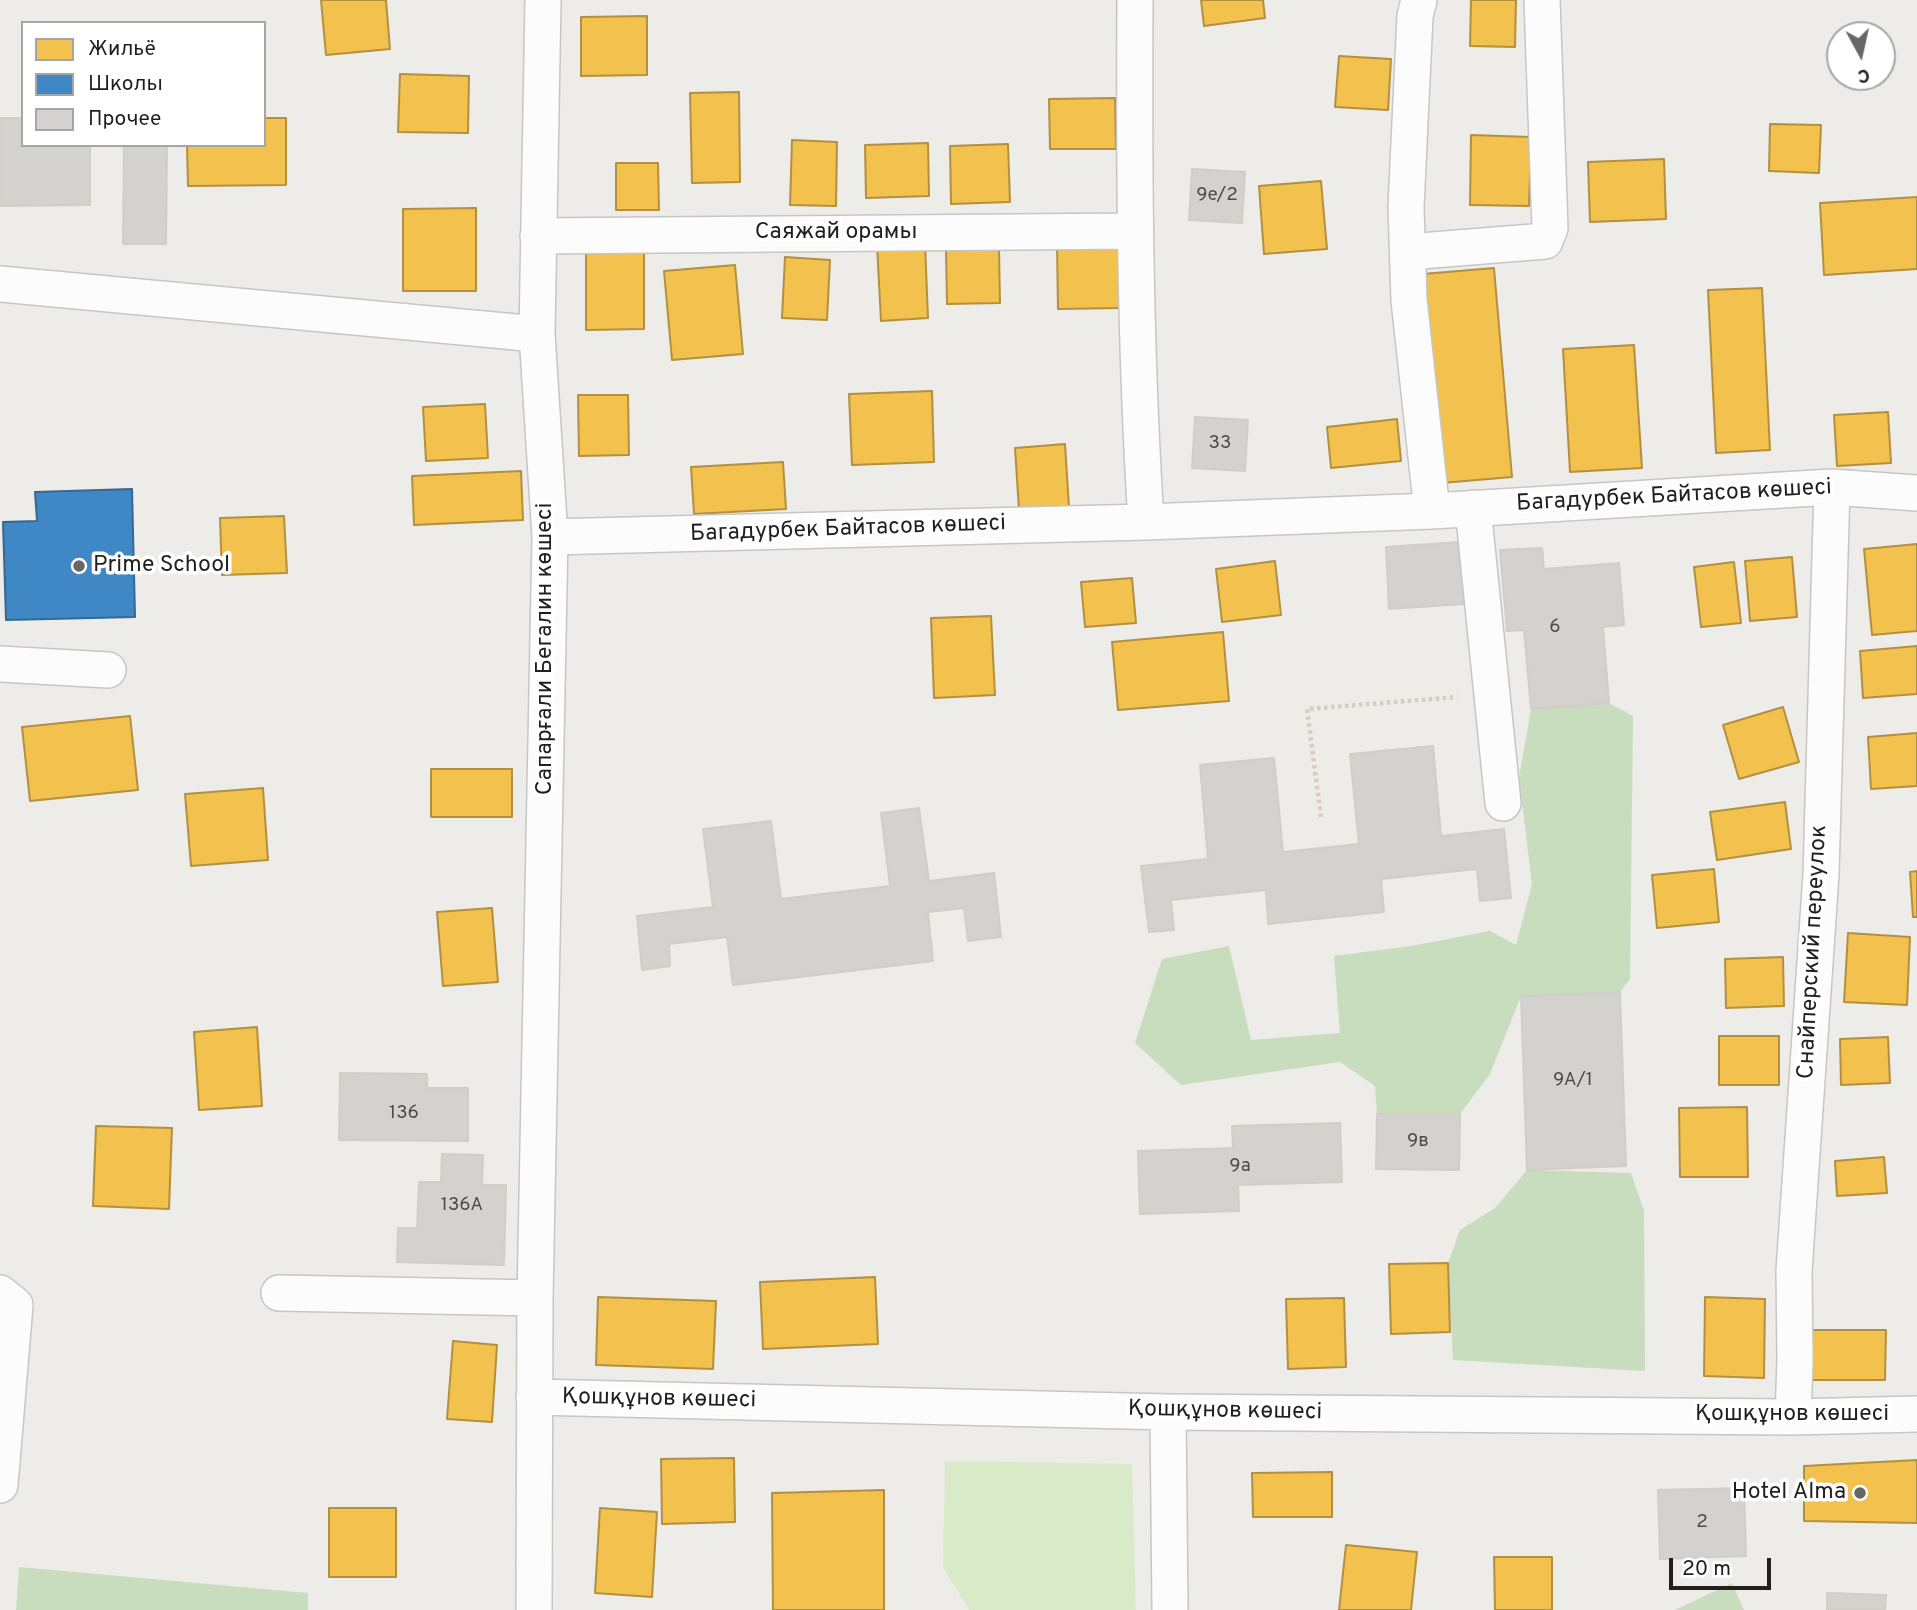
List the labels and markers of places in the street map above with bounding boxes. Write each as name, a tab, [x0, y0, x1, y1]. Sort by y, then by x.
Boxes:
place label: Prime School	[93, 552, 230, 580]
marker: Prime School	[71, 558, 87, 574]
place label: Hotel Alma	[1732, 1479, 1846, 1507]
marker: Hotel Alma	[1852, 1485, 1868, 1501]

